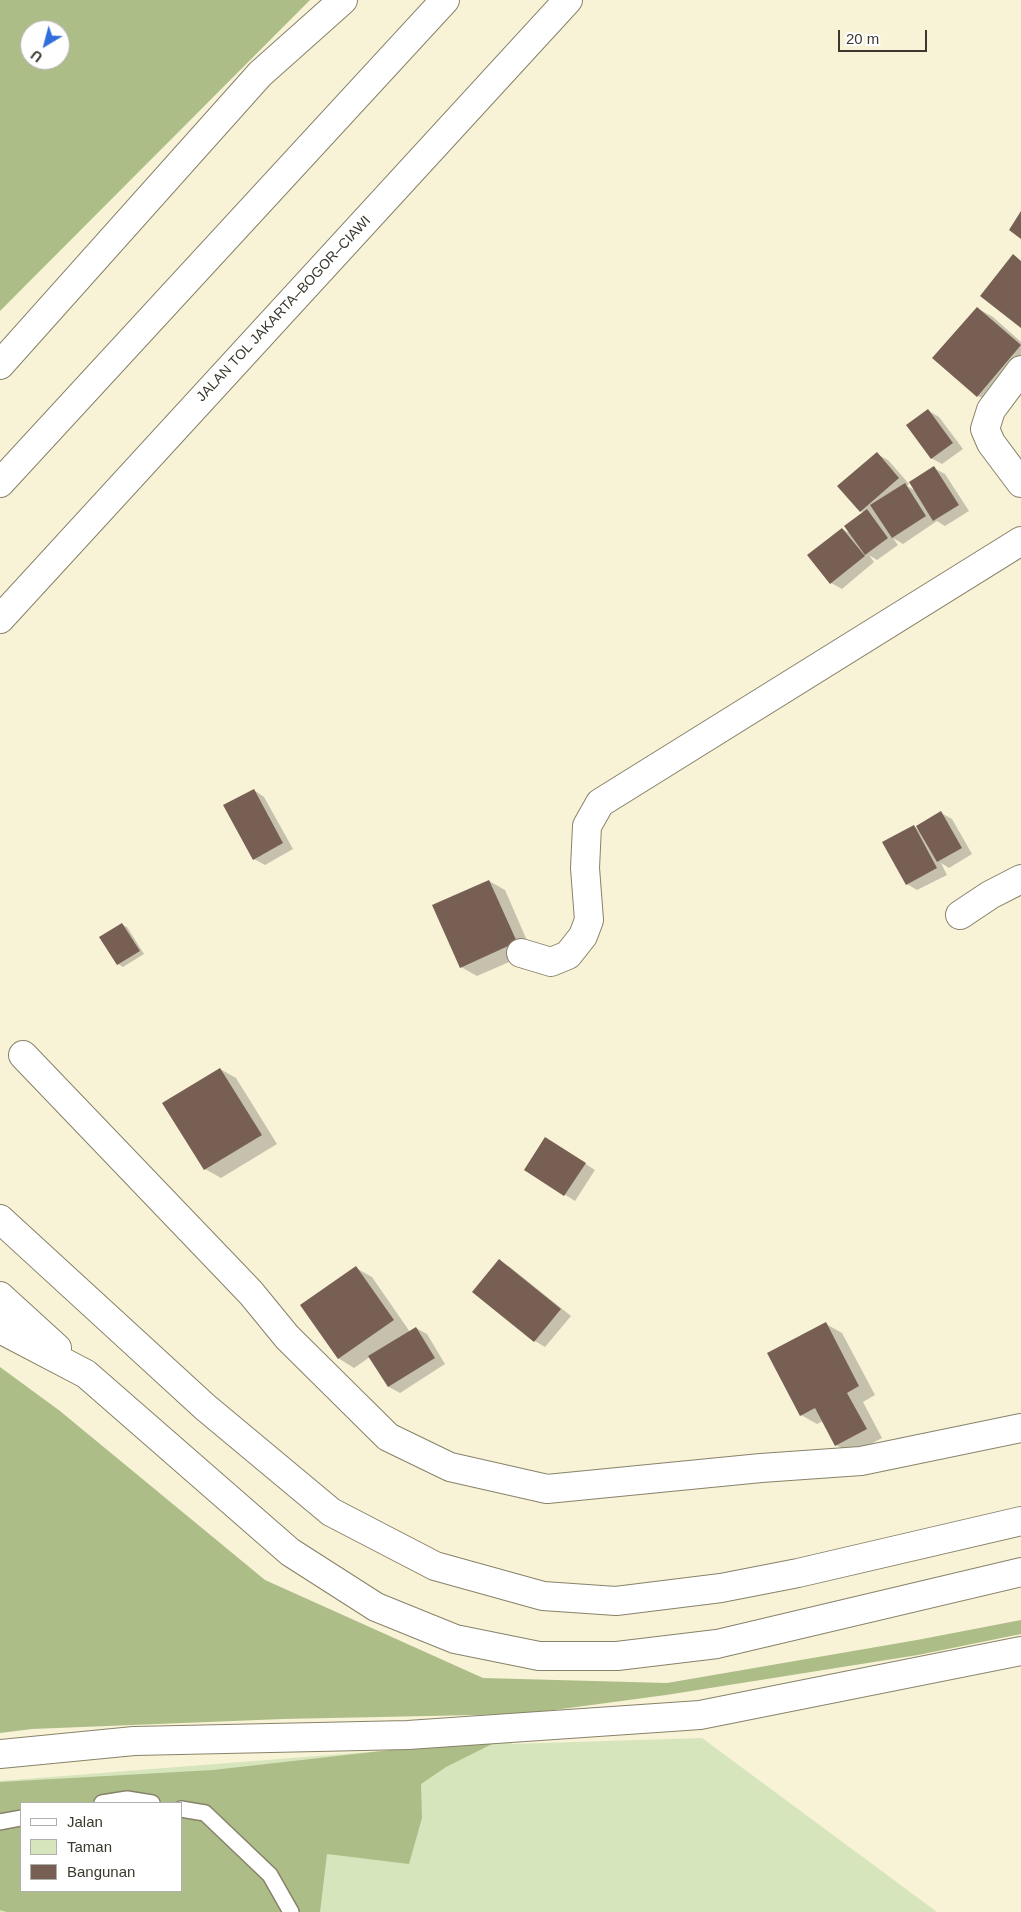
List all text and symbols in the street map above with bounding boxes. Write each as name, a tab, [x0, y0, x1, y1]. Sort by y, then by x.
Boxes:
north arrow	[20, 20, 70, 70]
scale bar	[841, 20, 930, 52]
text: 20 m	[846, 30, 879, 47]
text: U	[28, 47, 45, 66]
street label: JALAN TOL JAKARTA–BOGOR–CIAWI	[193, 213, 375, 405]
legend	[20, 1802, 182, 1892]
text: Jalan	[67, 1813, 103, 1830]
text: Taman	[67, 1838, 112, 1855]
text: Bangunan	[67, 1863, 135, 1880]

